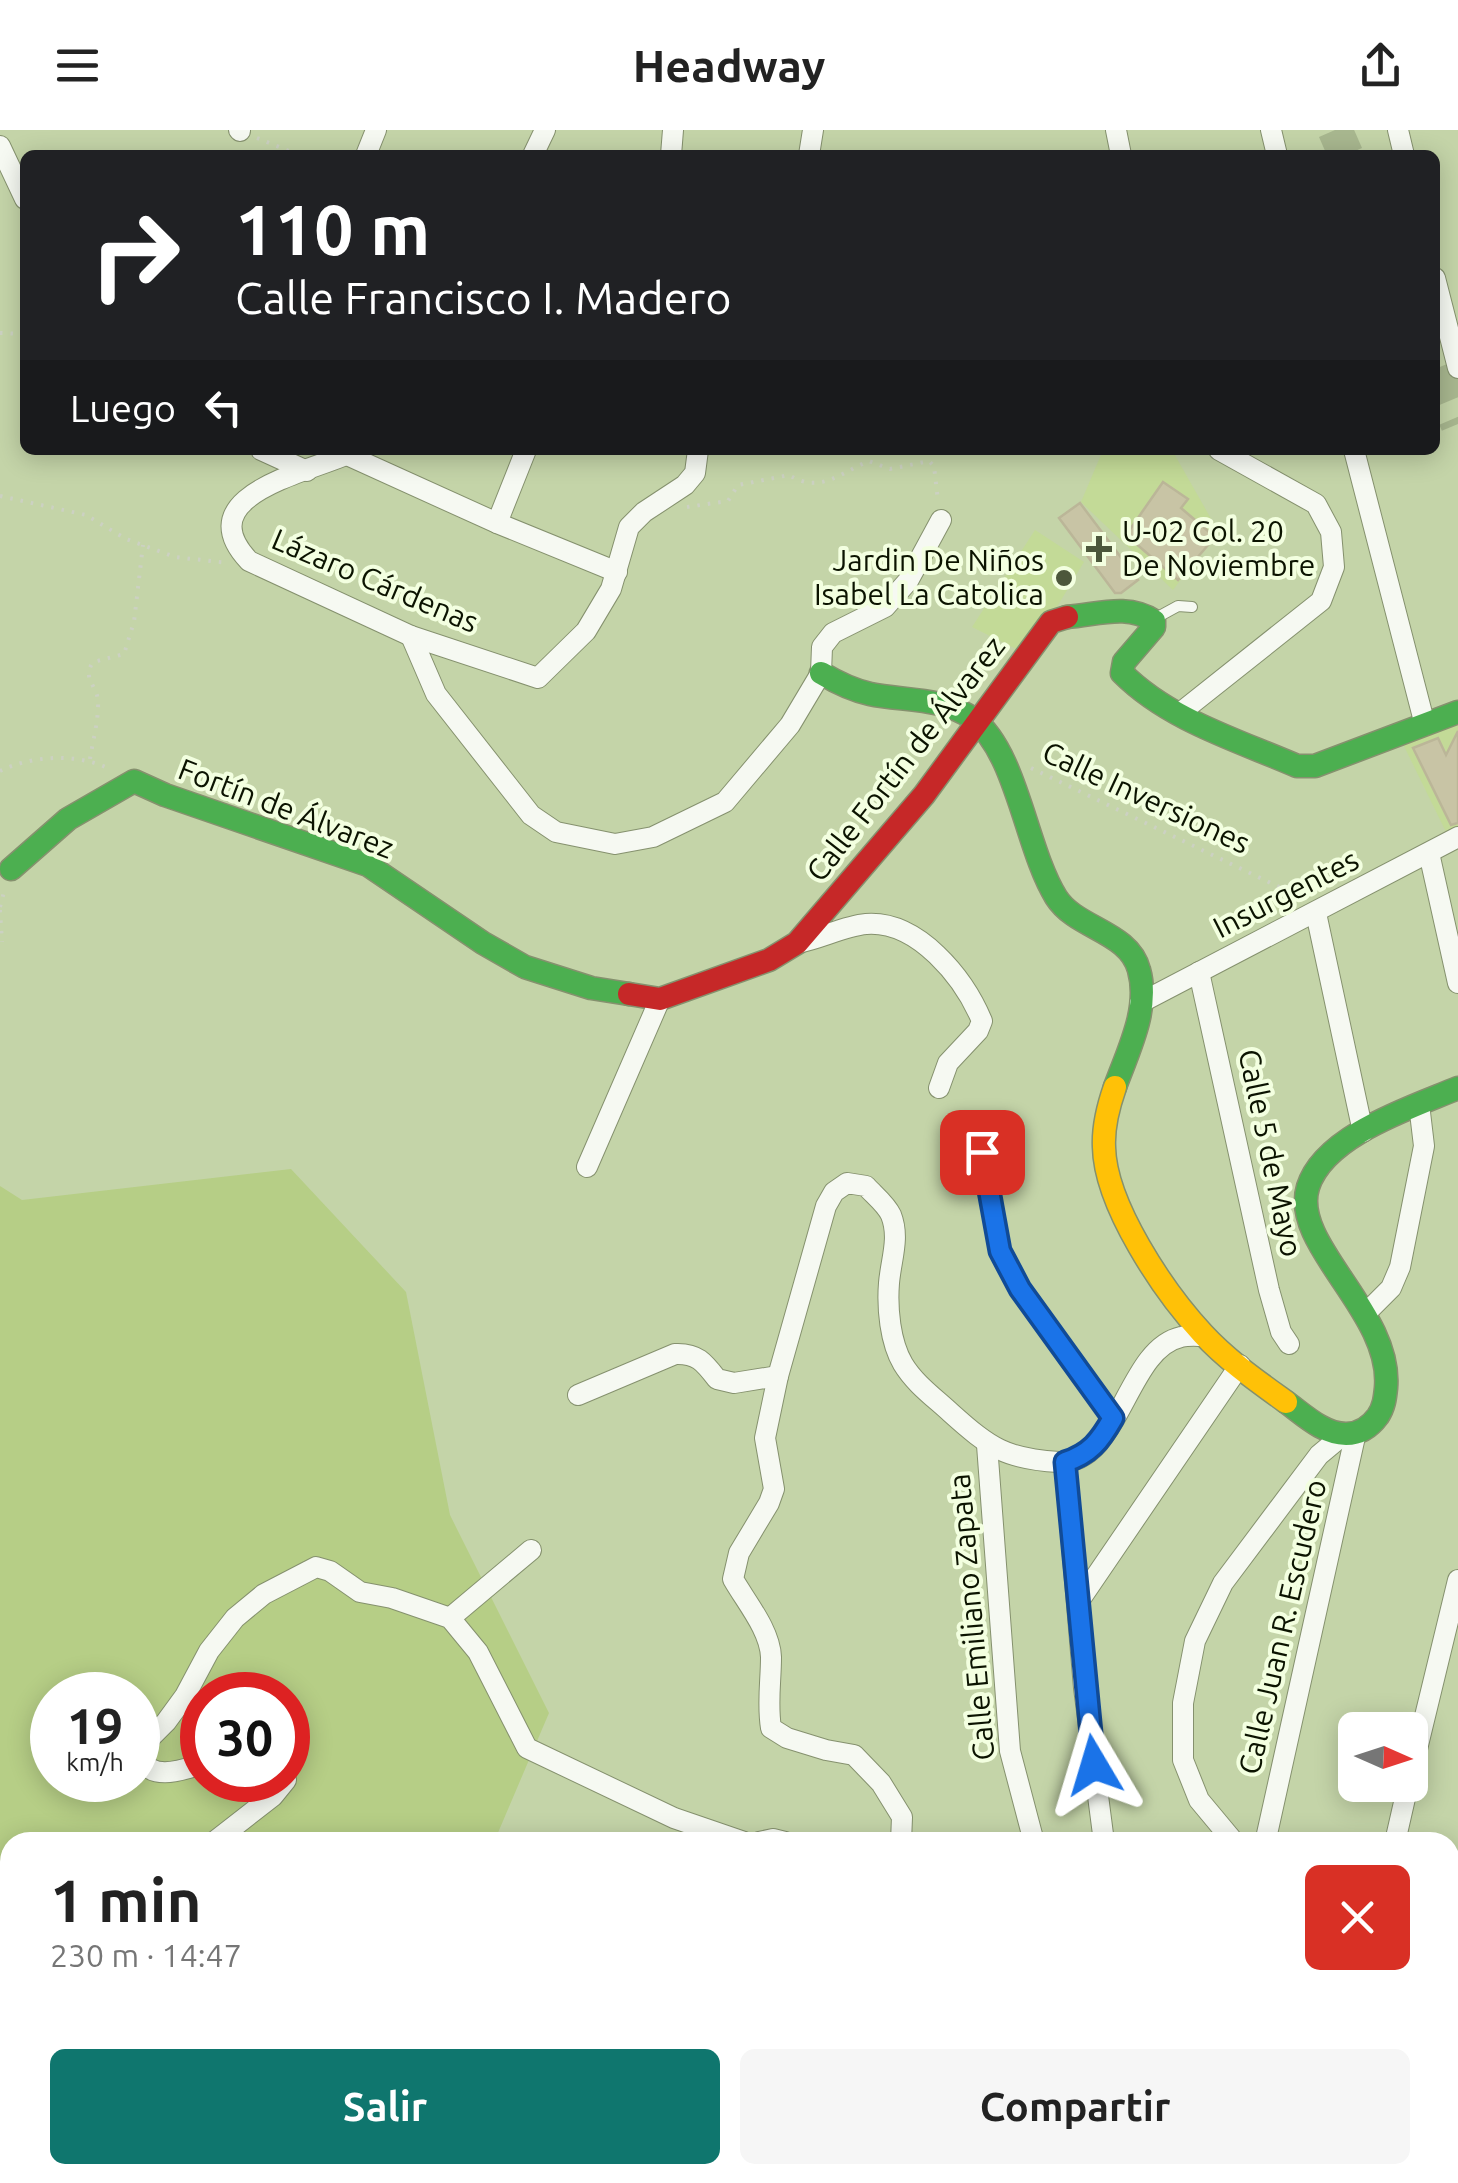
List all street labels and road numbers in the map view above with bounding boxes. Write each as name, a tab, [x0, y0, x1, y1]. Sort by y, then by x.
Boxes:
street label: Lázaro Cárdenas	[267, 521, 484, 639]
street label: Calle Fortín de Álvarez	[798, 629, 1011, 887]
street label: Calle Inversiones	[1037, 734, 1255, 860]
street label: Fortín de Álvarez	[174, 750, 399, 865]
street label: Insurgentes	[1207, 842, 1364, 944]
street label: Calle 5 de Mayo	[1232, 1046, 1310, 1260]
street label: Calle Emiliano Zapata	[942, 1472, 1000, 1762]
street label: Calle Juan R. Escudero	[1232, 1476, 1333, 1778]

